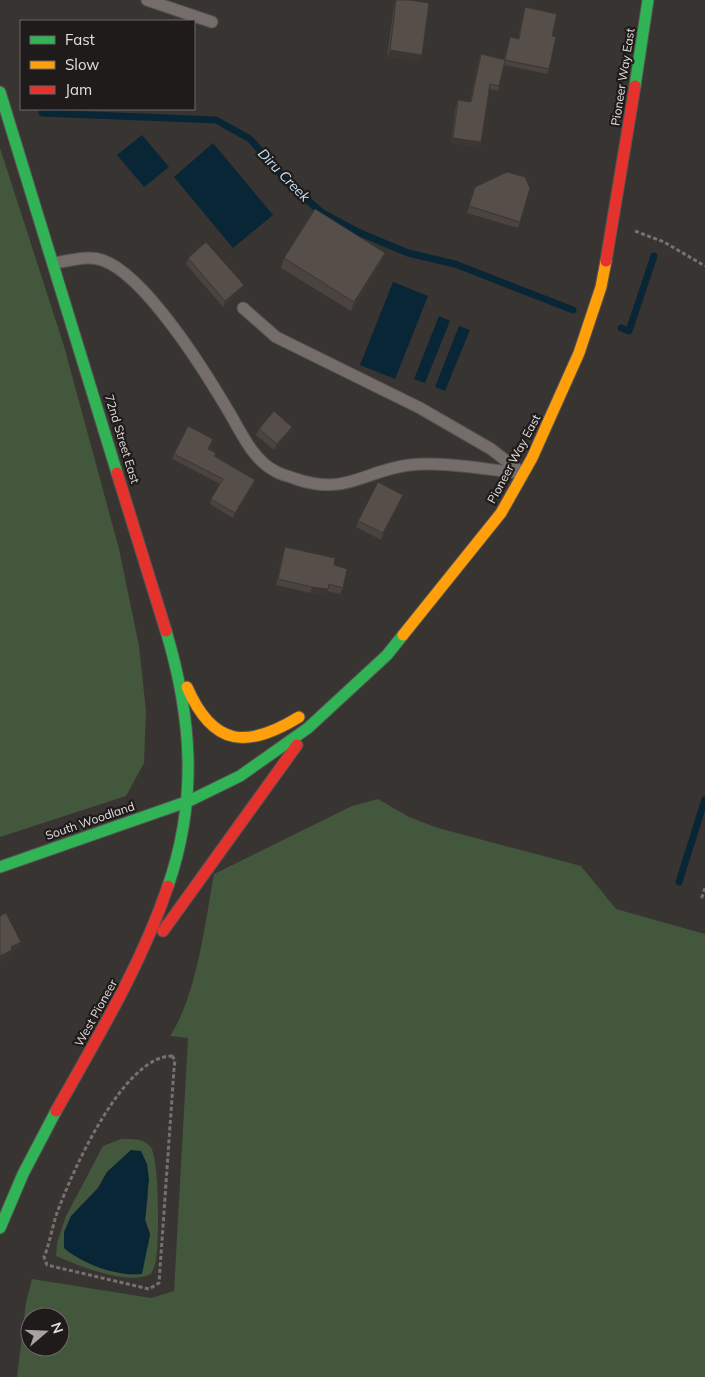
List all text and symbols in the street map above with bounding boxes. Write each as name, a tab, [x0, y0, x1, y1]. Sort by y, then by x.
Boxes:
legend	[20, 20, 195, 110]
street label: Pioneer Way East	[607, 27, 638, 127]
text: Fast	[65, 30, 95, 49]
text: Slow	[65, 55, 99, 74]
text: Jam	[65, 80, 92, 99]
water label: Diru Creek	[254, 144, 315, 206]
street label: 72nd Street East	[102, 393, 143, 485]
street label: Pioneer Way East	[484, 412, 543, 506]
street label: South Woodland	[43, 798, 136, 843]
street label: West Pioneer	[71, 976, 120, 1049]
north arrow	[20, 1307, 70, 1357]
text: N	[47, 1320, 68, 1336]

